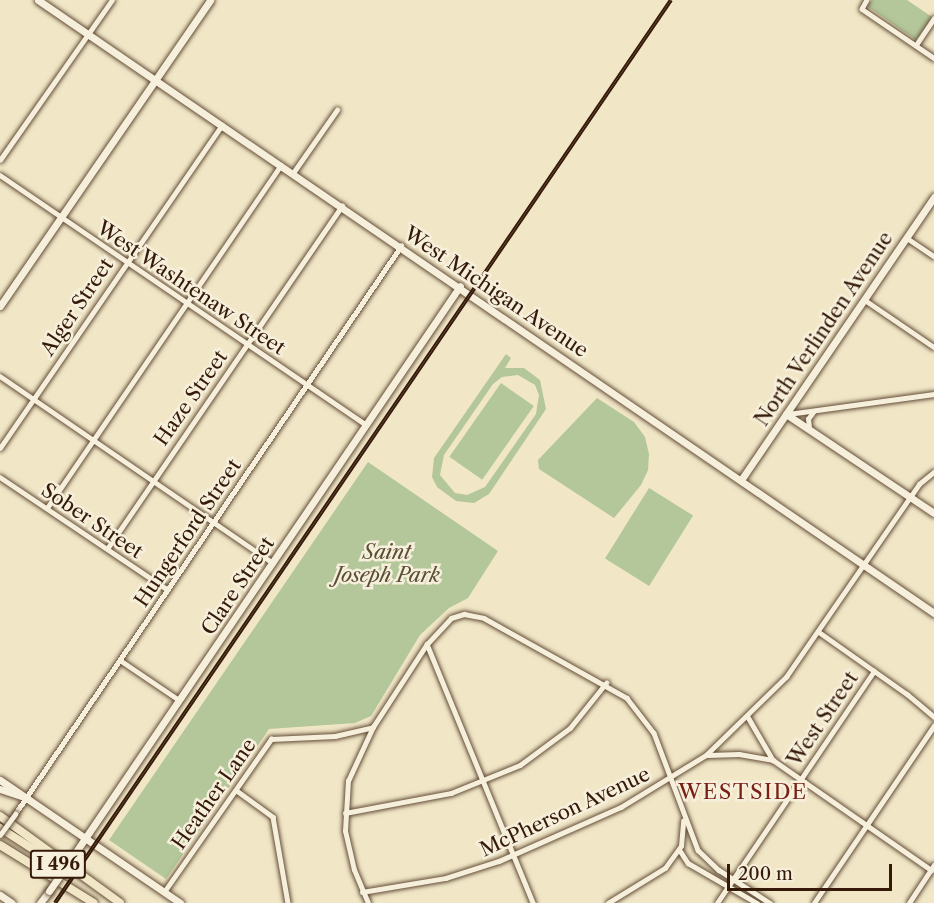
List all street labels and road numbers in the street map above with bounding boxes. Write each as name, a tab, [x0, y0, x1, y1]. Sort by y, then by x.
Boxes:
street label: West Washtenaw Street	[92, 216, 290, 360]
street label: West Michigan Avenue	[399, 221, 593, 363]
street label: North Verlinden Avenue	[750, 227, 898, 431]
street label: Alger Street	[35, 254, 119, 360]
street label: Haze Street	[149, 346, 233, 450]
street label: Hungerford Street	[130, 454, 246, 612]
street label: Sober Street	[36, 478, 148, 564]
street label: Clare Street	[196, 532, 280, 640]
street label: West Street	[783, 667, 863, 771]
street label: Heather Lane	[167, 734, 261, 854]
street label: McPherson Avenue	[476, 762, 654, 862]
road number: I 496	[29, 849, 86, 879]

